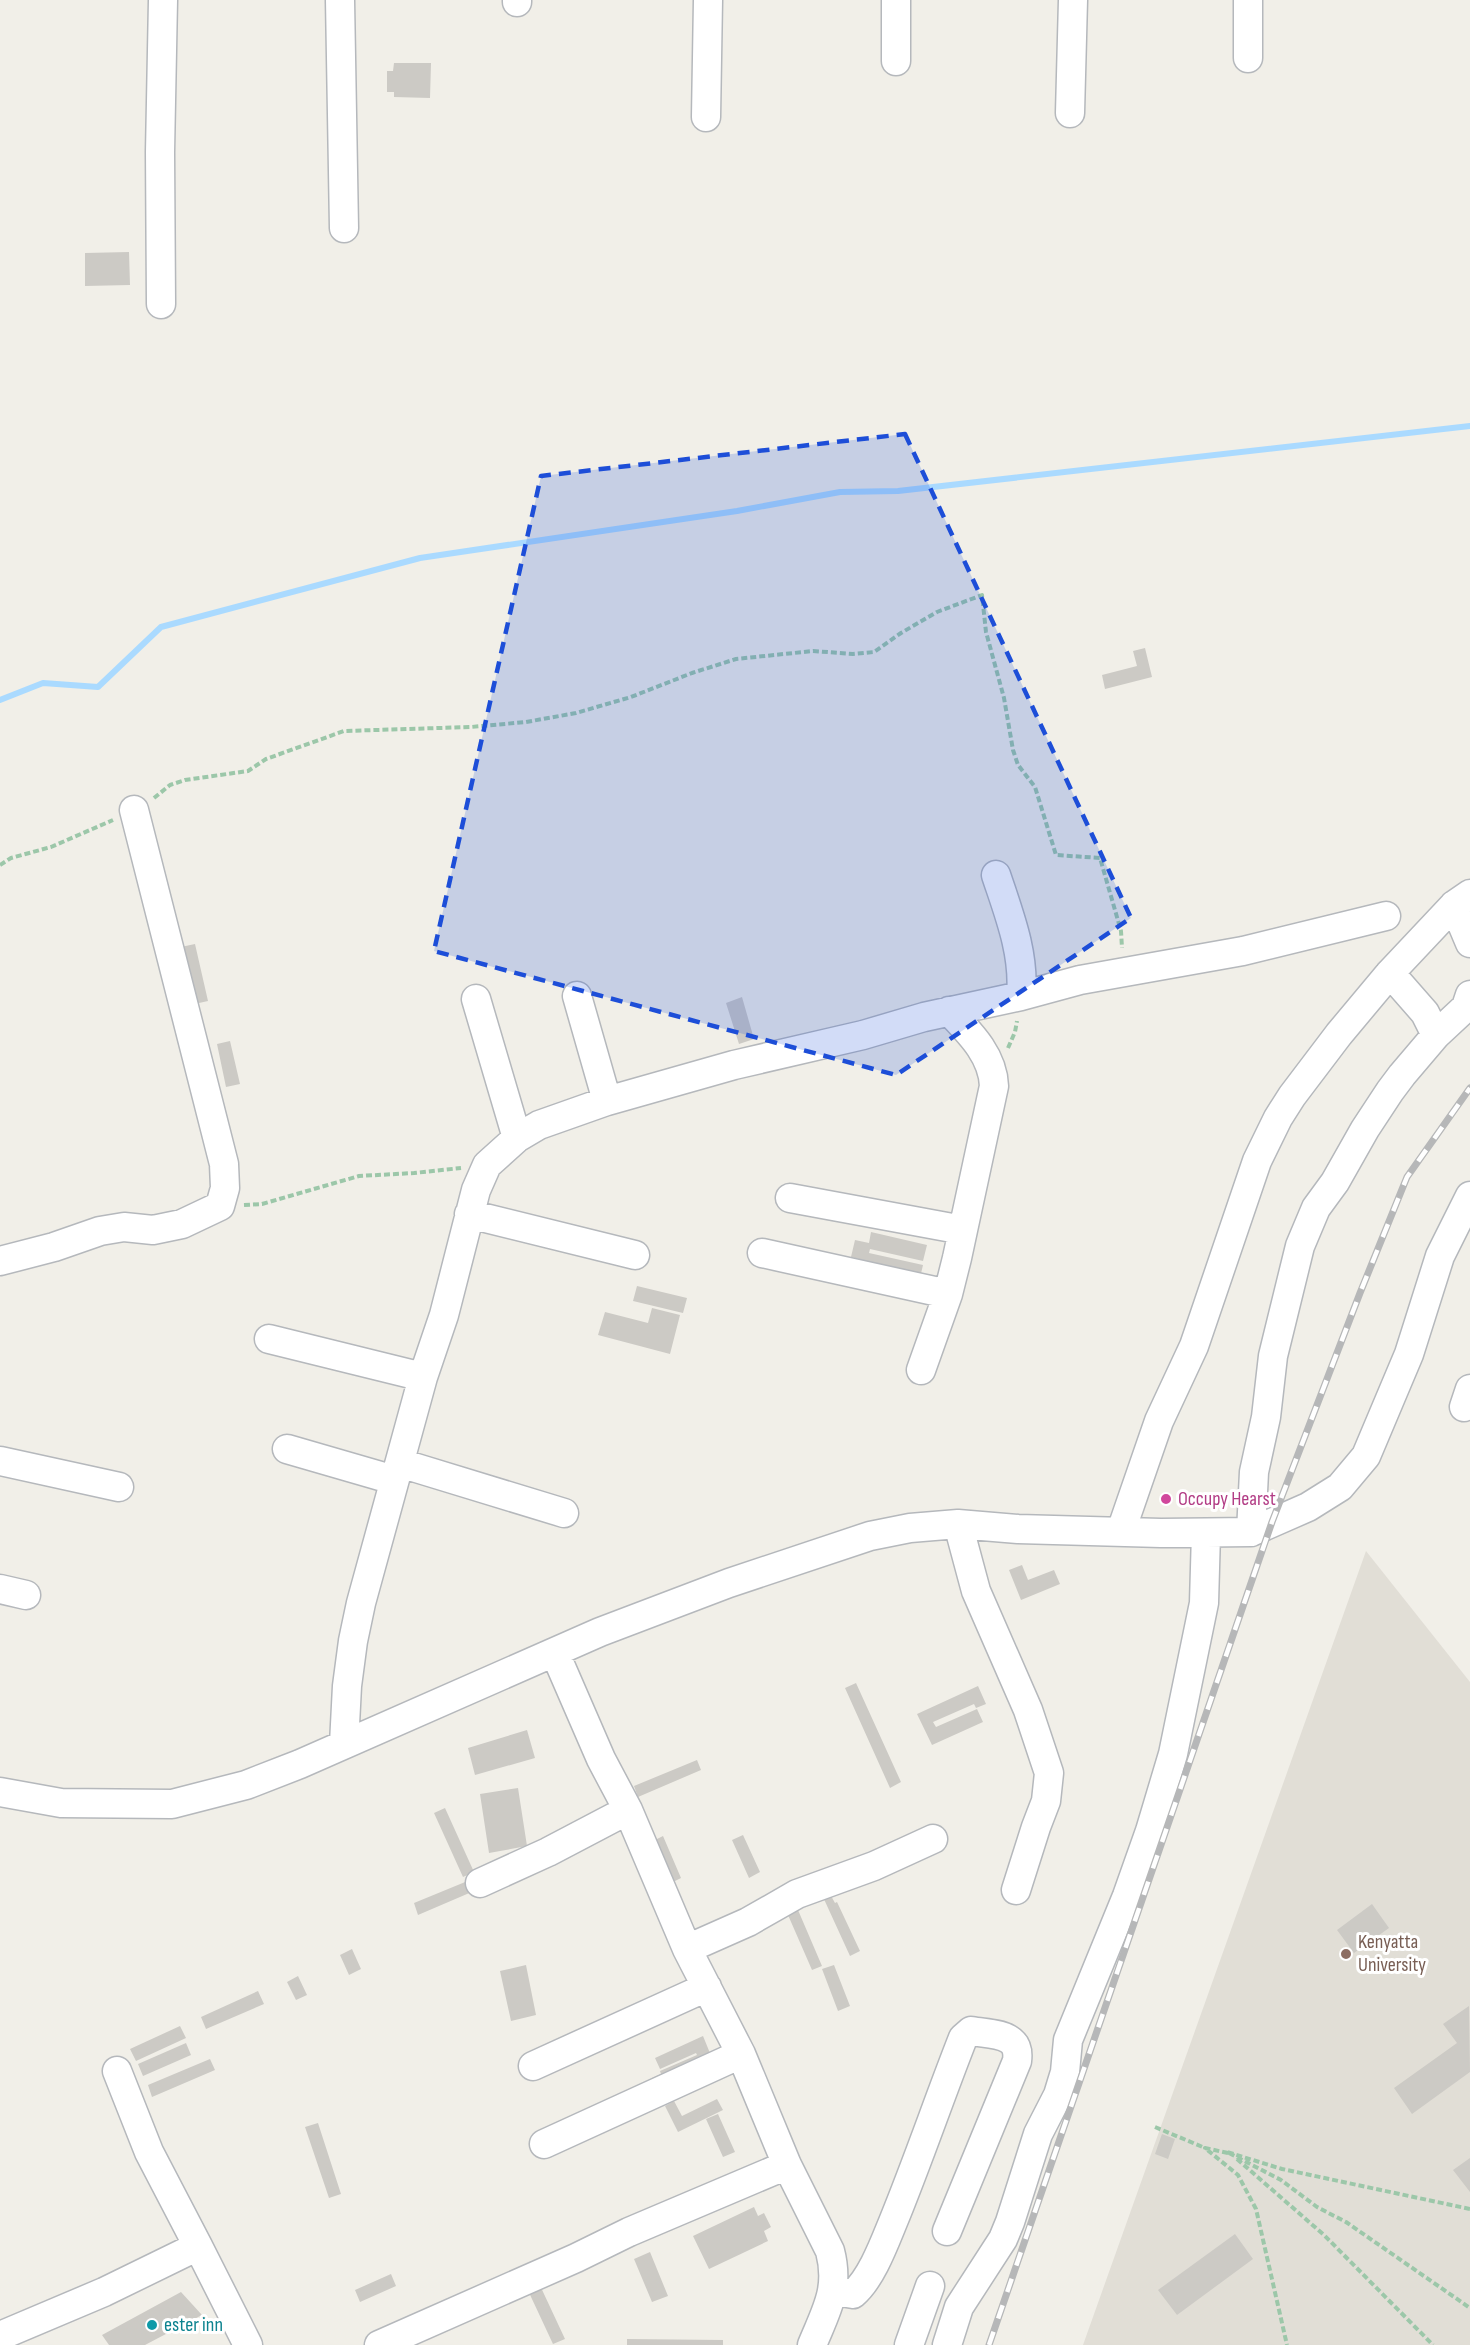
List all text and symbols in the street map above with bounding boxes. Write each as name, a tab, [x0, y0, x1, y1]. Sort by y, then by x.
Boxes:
place label: Occupy Hearst	[1178, 1487, 1276, 1511]
marker: Occupy Hearst	[1159, 1492, 1173, 1506]
place label: Kenyatta University	[1358, 1930, 1426, 1977]
marker: Kenyatta University	[1339, 1947, 1353, 1961]
place label: ester inn	[164, 2313, 223, 2337]
marker: ester inn	[145, 2318, 159, 2332]

